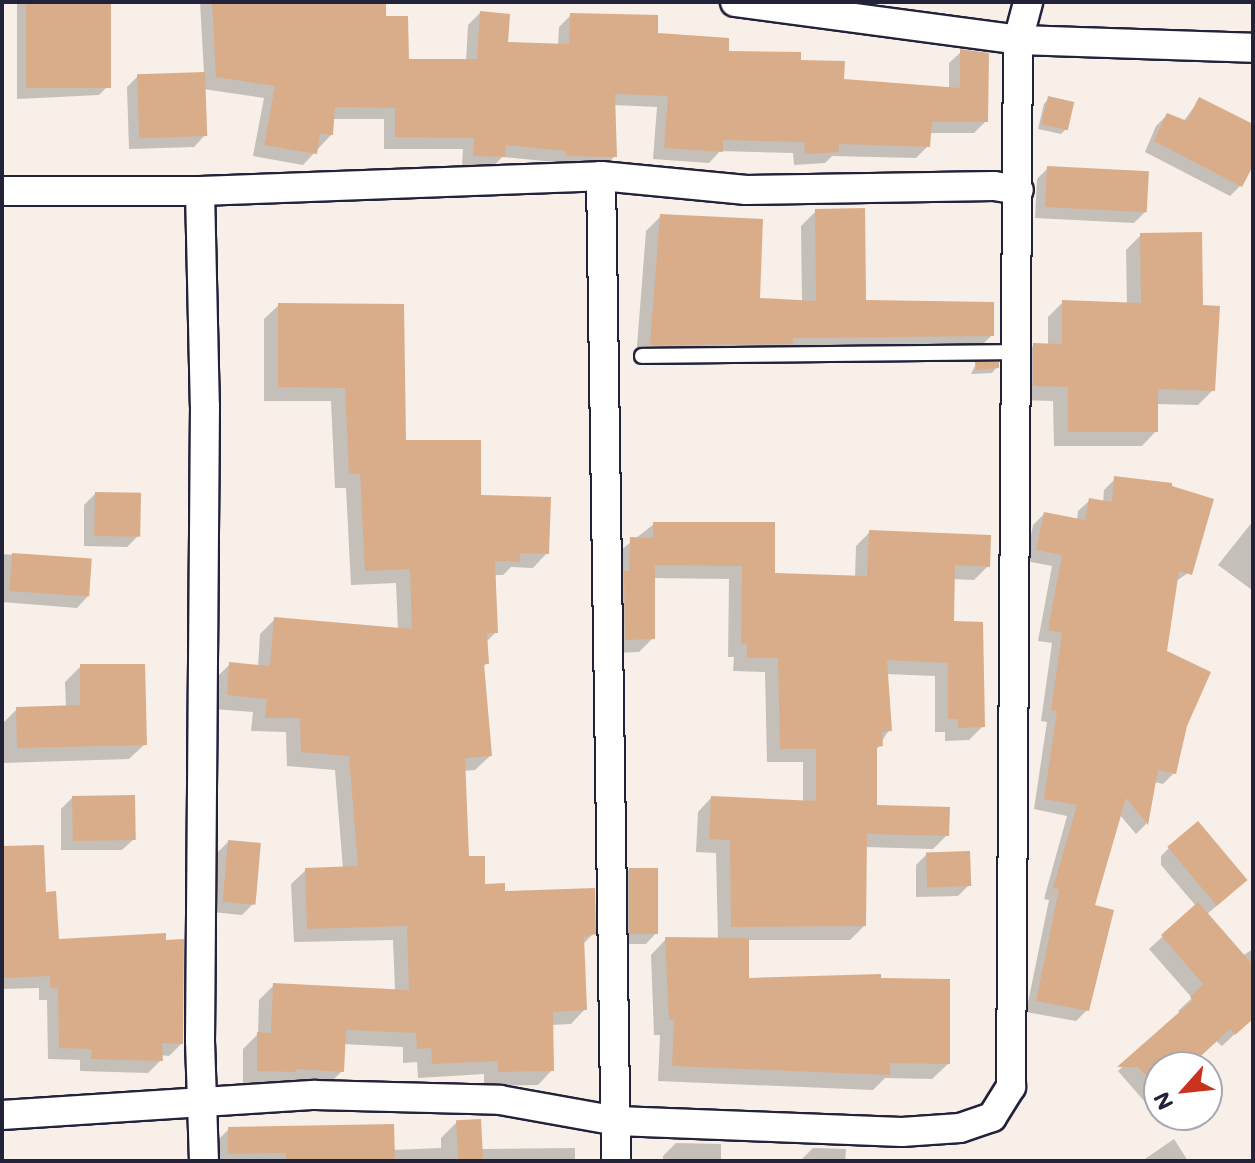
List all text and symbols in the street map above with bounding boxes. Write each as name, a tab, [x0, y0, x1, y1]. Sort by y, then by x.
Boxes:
north arrow	[1143, 1051, 1223, 1131]
text: N	[1146, 1087, 1180, 1115]

